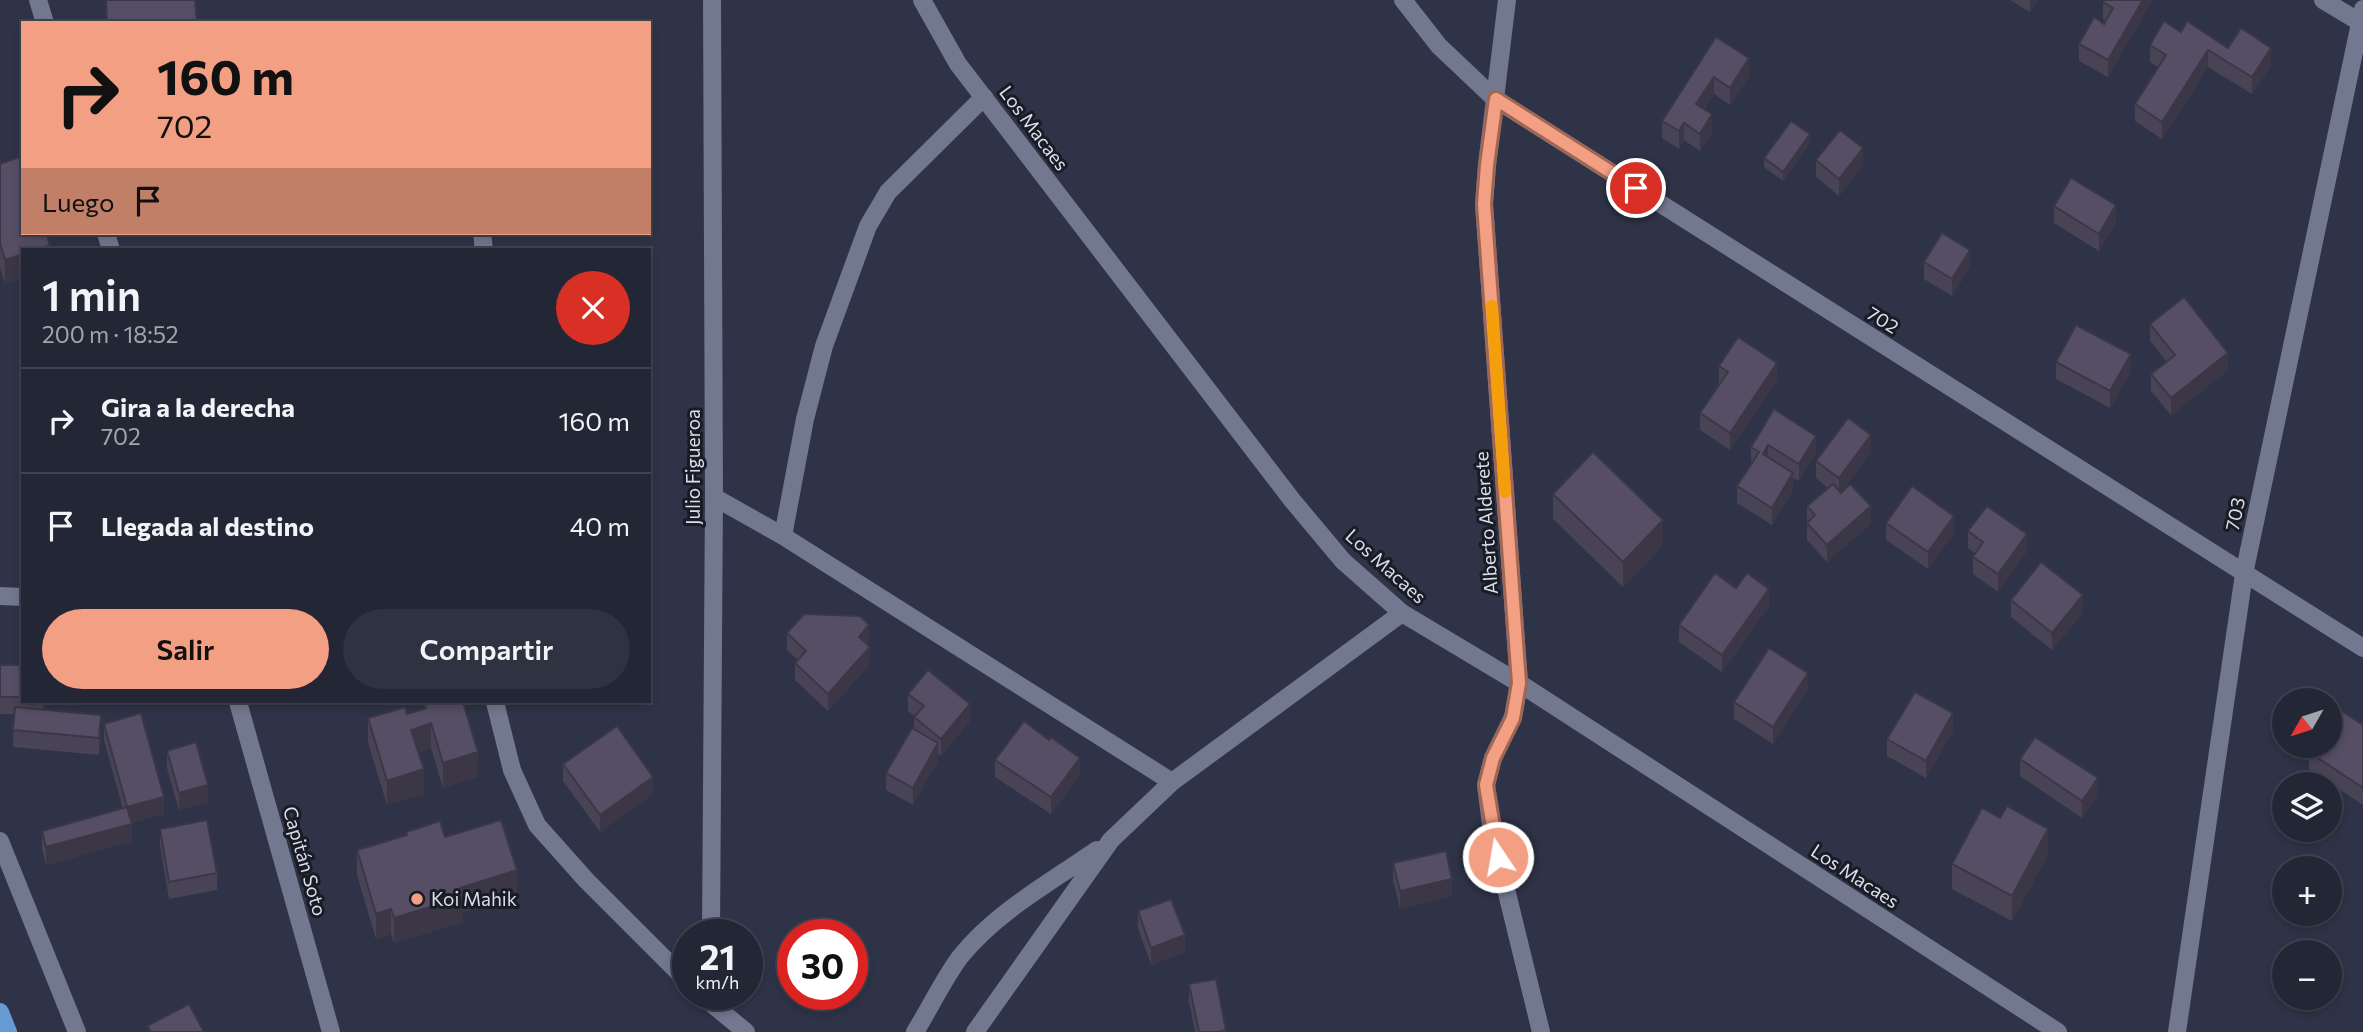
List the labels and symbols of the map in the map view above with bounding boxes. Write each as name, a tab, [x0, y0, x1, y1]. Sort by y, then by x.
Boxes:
street label: Los Macaes	[995, 81, 1074, 175]
pin	[1606, 158, 1666, 218]
street label: 702	[1863, 301, 1903, 338]
street label: Julio Figueroa	[681, 409, 704, 525]
street label: Alberto Alderete	[1469, 451, 1502, 595]
street label: 703	[2220, 495, 2249, 533]
street label: Los Macaes	[1341, 524, 1431, 608]
north arrow	[2272, 688, 2342, 758]
street label: Capitán Soto	[279, 804, 332, 918]
position arrow	[1461, 820, 1535, 894]
street label: Los Macaes	[1807, 839, 1904, 913]
place label: Koi Mahik	[431, 887, 517, 910]
marker: Koi Mahik	[409, 891, 425, 907]
speed limit sign: 30	[777, 919, 868, 1010]

